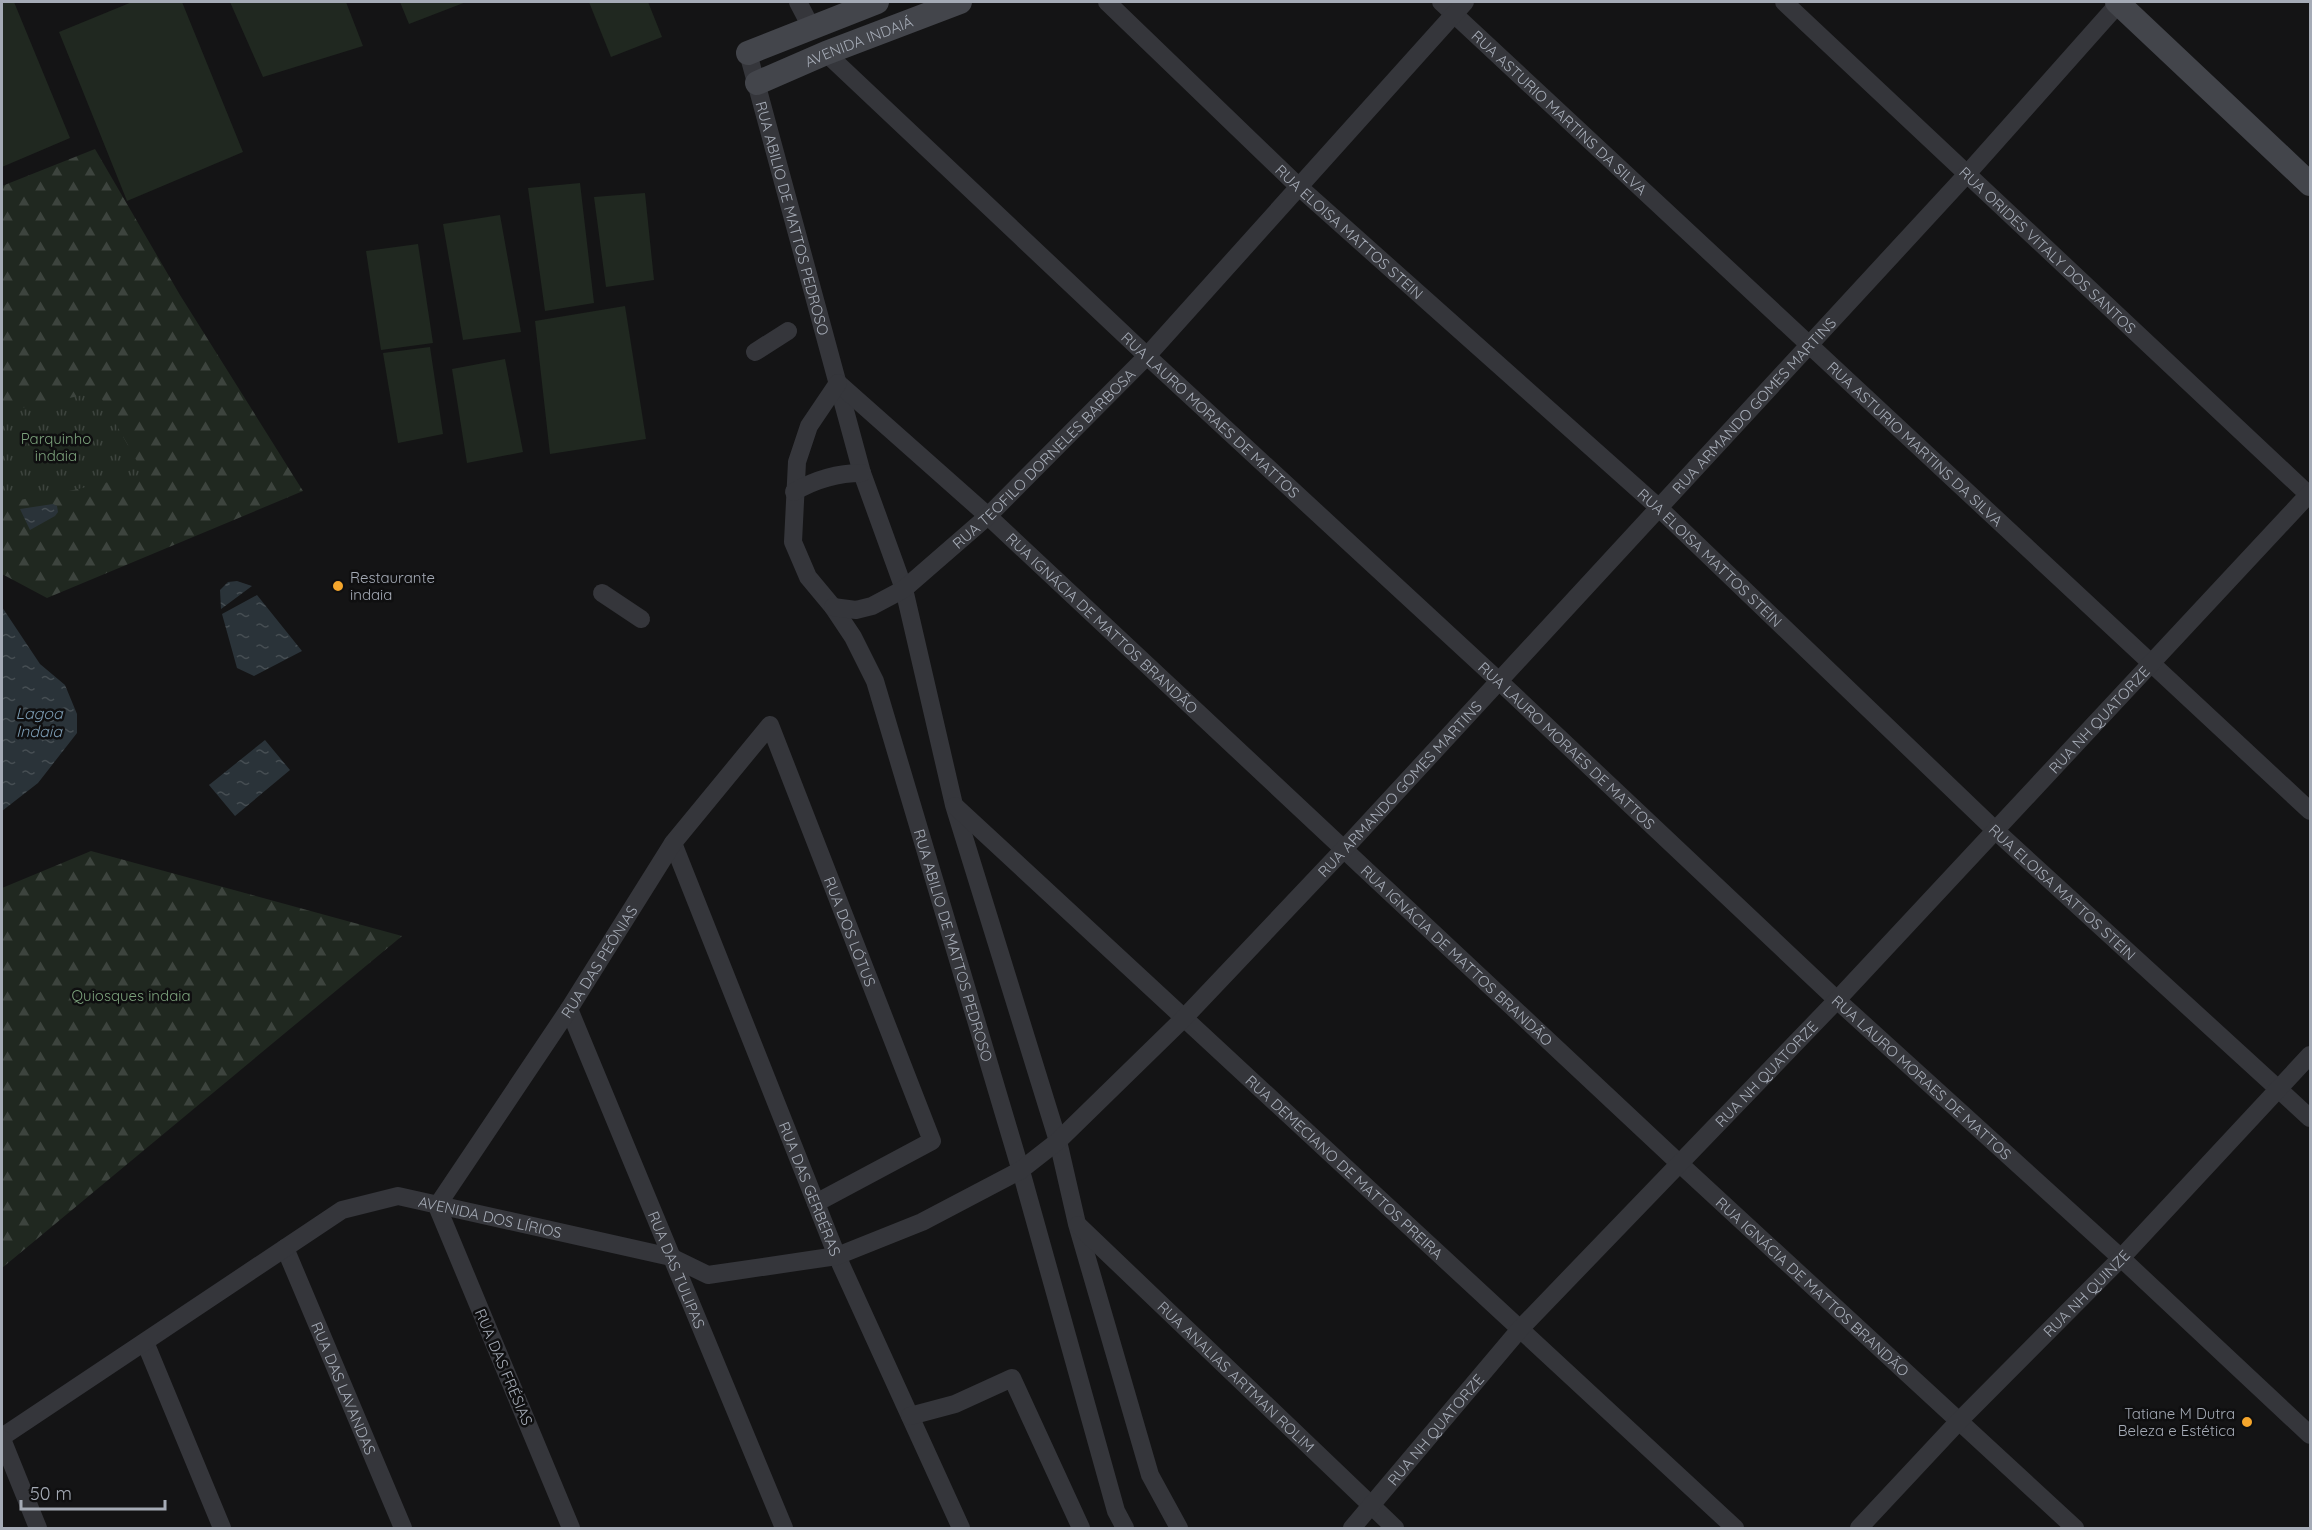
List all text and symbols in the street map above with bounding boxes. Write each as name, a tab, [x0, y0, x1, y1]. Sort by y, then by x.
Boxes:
street label: AVENIDA INDAIÁ	[802, 11, 916, 71]
street label: RUA ASTURIO MARTINS DA SILVA	[1468, 26, 1652, 199]
street label: RUA ABILIO DE MATTOS PEDROSO	[752, 99, 834, 337]
street label: RUA ELOISA MATTOS STEIN	[1272, 160, 1428, 303]
street label: RUA ORIDES VITALY DOS SANTOS	[1956, 162, 2140, 337]
street label: RUA ARMANDO GOMES MARTINS	[1668, 313, 1840, 497]
street label: RUA LAURO MORAES DE MATTOS	[1118, 328, 1304, 502]
street label: RUA ASTURIO MARTINS DA SILVA	[1823, 357, 2007, 530]
street label: RUA TEOFILO DORNELES BARBOSA	[948, 364, 1139, 553]
park label: Parquinho indaia	[21, 429, 91, 465]
street label: RUA ELOISA MATTOS STEIN	[1634, 484, 1786, 631]
street label: RUA IGNÁCIA DE MATTOS BRANDÃO	[1002, 528, 1202, 717]
place label: Restaurante indaia	[350, 568, 435, 604]
marker: Restaurante indaia	[331, 579, 345, 593]
street label: RUA LAURO MORAES DE MATTOS	[1475, 657, 1659, 833]
street label: RUA NH QUATORZE	[2044, 662, 2153, 777]
street label: RUA ARMANDO GOMES MARTINS	[1313, 697, 1486, 881]
water label: Lagoa Indaia	[15, 703, 64, 741]
street label: RUA ELOISA MATTOS STEIN	[1985, 820, 2140, 964]
street label: RUA ABILIO DE MATTOS PEDROSO	[910, 827, 997, 1064]
street label: RUA IGNÁCIA DE MATTOS BRANDÃO	[1357, 861, 1557, 1050]
street label: RUA DOS LÓTUS	[820, 874, 880, 989]
street label: RUA DAS PEÔNIAS	[556, 902, 641, 1021]
park label: Quiosques indaia	[71, 986, 191, 1005]
street label: RUA LAURO MORAES DE MATTOS	[1828, 991, 2016, 1163]
street label: RUA NH QUATORZE	[1711, 1017, 1821, 1131]
street label: RUA DEMECIANO DE MATTOS PREIRA	[1242, 1071, 1448, 1263]
street label: RUA DAS GERBÉRAS	[775, 1119, 845, 1259]
street label: AVENIDA DOS LÍRIOS	[417, 1191, 564, 1242]
street label: RUA IGNÁCIA DE MATTOS BRANDÃO	[1712, 1193, 1913, 1380]
street label: RUA DAS TULIPAS	[644, 1208, 710, 1331]
street label: RUA NH QUINZE	[2039, 1245, 2134, 1341]
street label: RUA ANALIAS ARTMAN ROLIM	[1154, 1297, 1319, 1456]
street label: RUA DAS FRÉSIAS	[471, 1306, 537, 1428]
street label: RUA DAS LAVANDAS	[308, 1319, 380, 1457]
street label: RUA NH QUATORZE	[1383, 1370, 1488, 1489]
place label: Tatiane M Dutra Beleza e Estética	[2118, 1404, 2235, 1440]
marker: Tatiane M Dutra Beleza e Estética	[2240, 1415, 2254, 1429]
scale bar	[21, 1473, 165, 1511]
text: 50 m	[30, 1482, 72, 1505]

